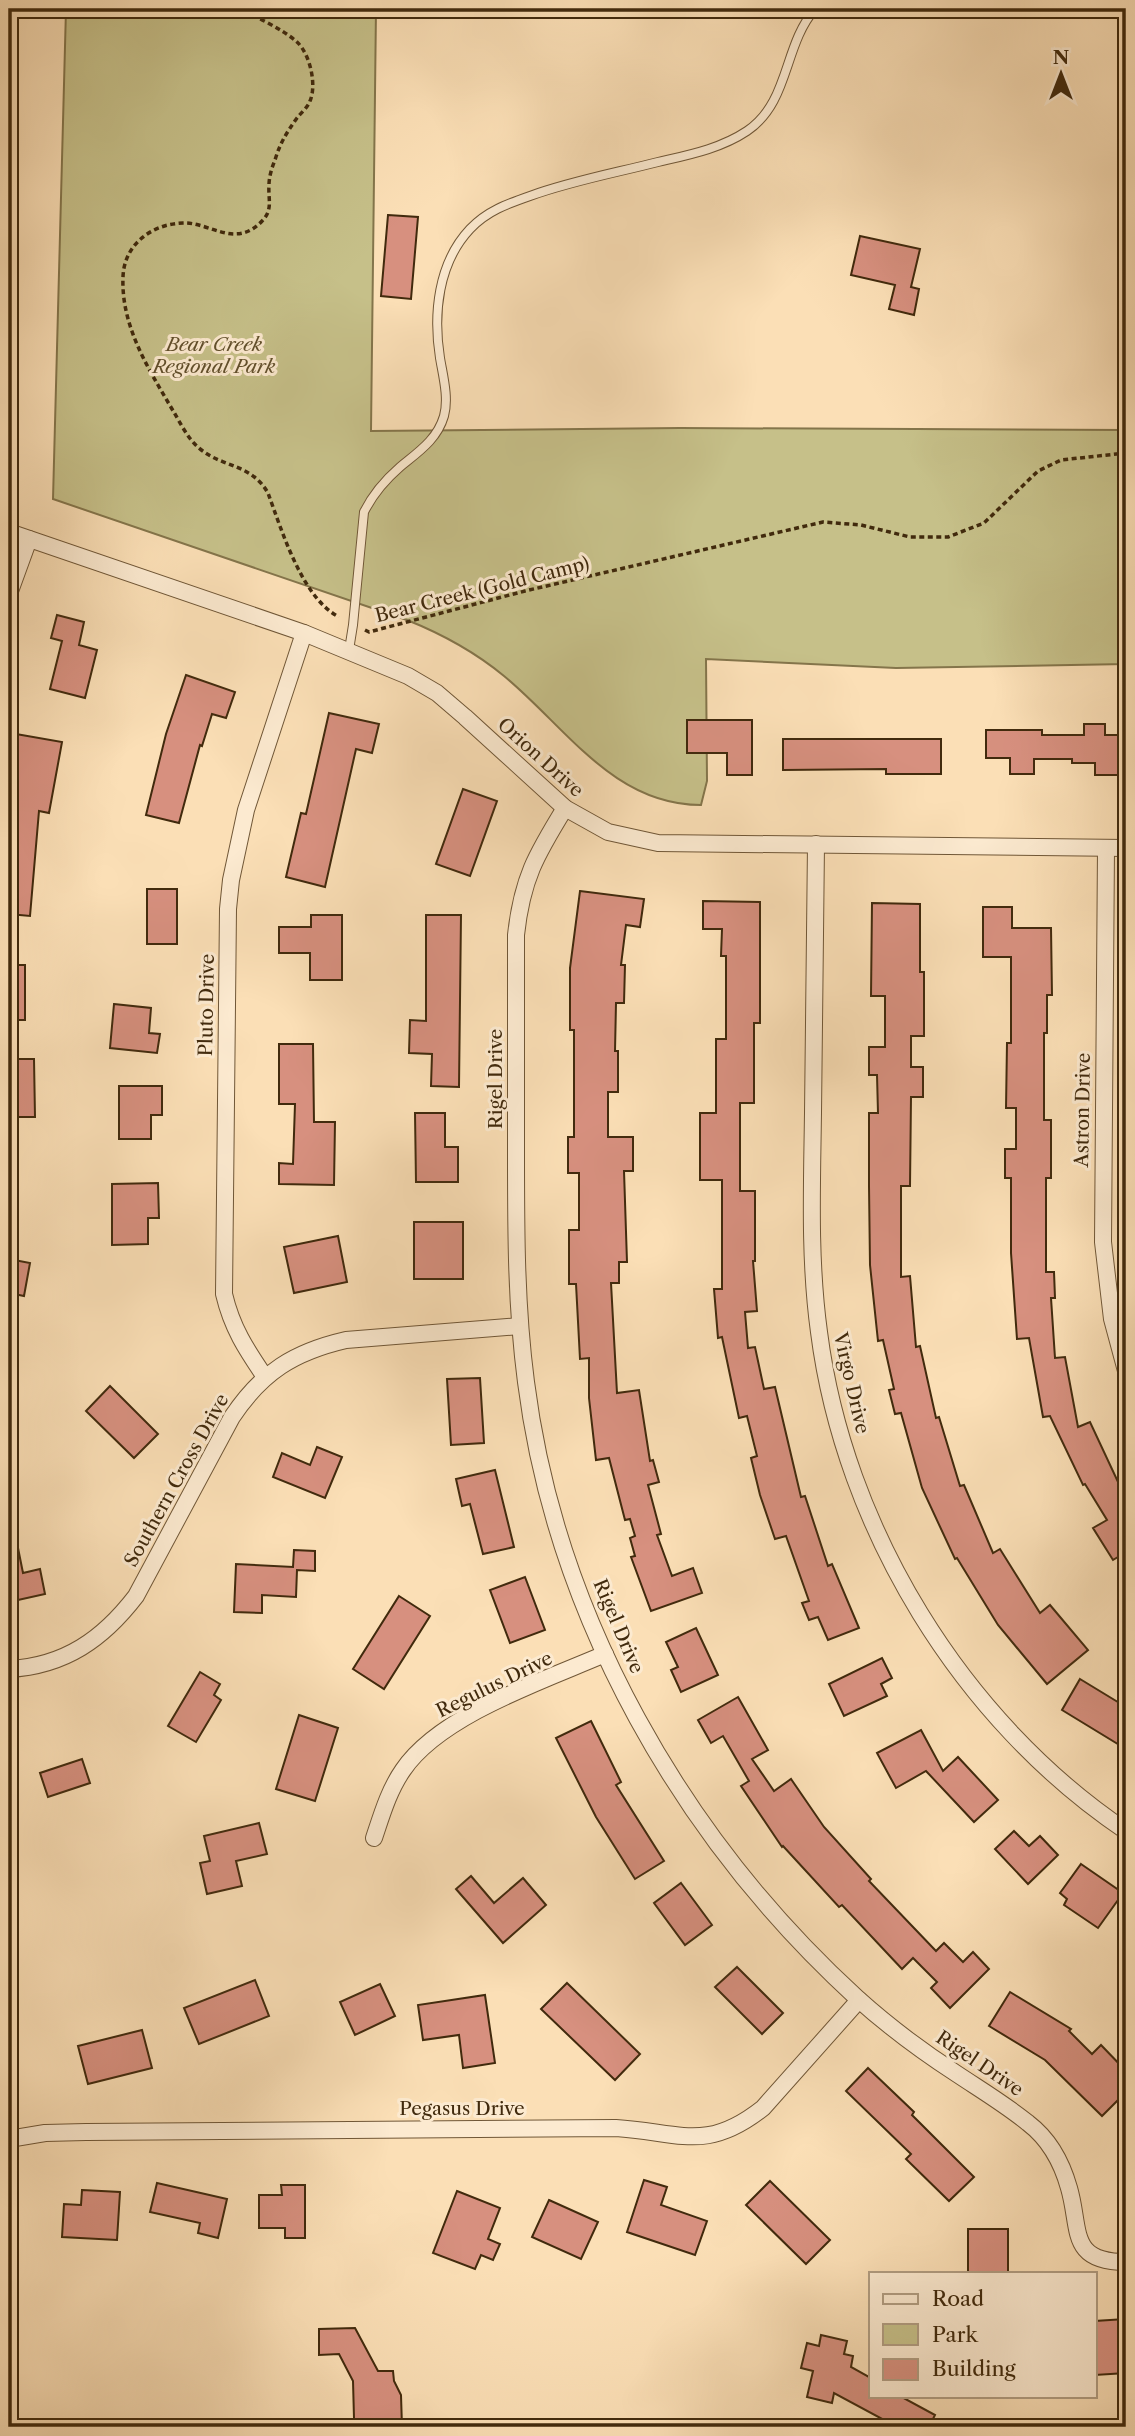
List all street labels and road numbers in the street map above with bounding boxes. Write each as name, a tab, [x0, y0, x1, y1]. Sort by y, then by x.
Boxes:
street label: Bear Creek (Gold Camp)	[373, 552, 592, 627]
street label: Orion Drive	[493, 713, 588, 802]
street label: Pluto Drive	[194, 953, 219, 1057]
street label: Rigel Drive	[484, 1029, 507, 1129]
street label: Astron Drive	[1070, 1052, 1095, 1169]
street label: Virgo Drive	[828, 1329, 874, 1436]
street label: Southern Cross Drive	[119, 1390, 234, 1571]
street label: Rigel Drive	[588, 1576, 649, 1677]
street label: Regulus Drive	[432, 1646, 556, 1722]
street label: Rigel Drive	[932, 2026, 1028, 2101]
street label: Pegasus Drive	[399, 2097, 525, 2120]

